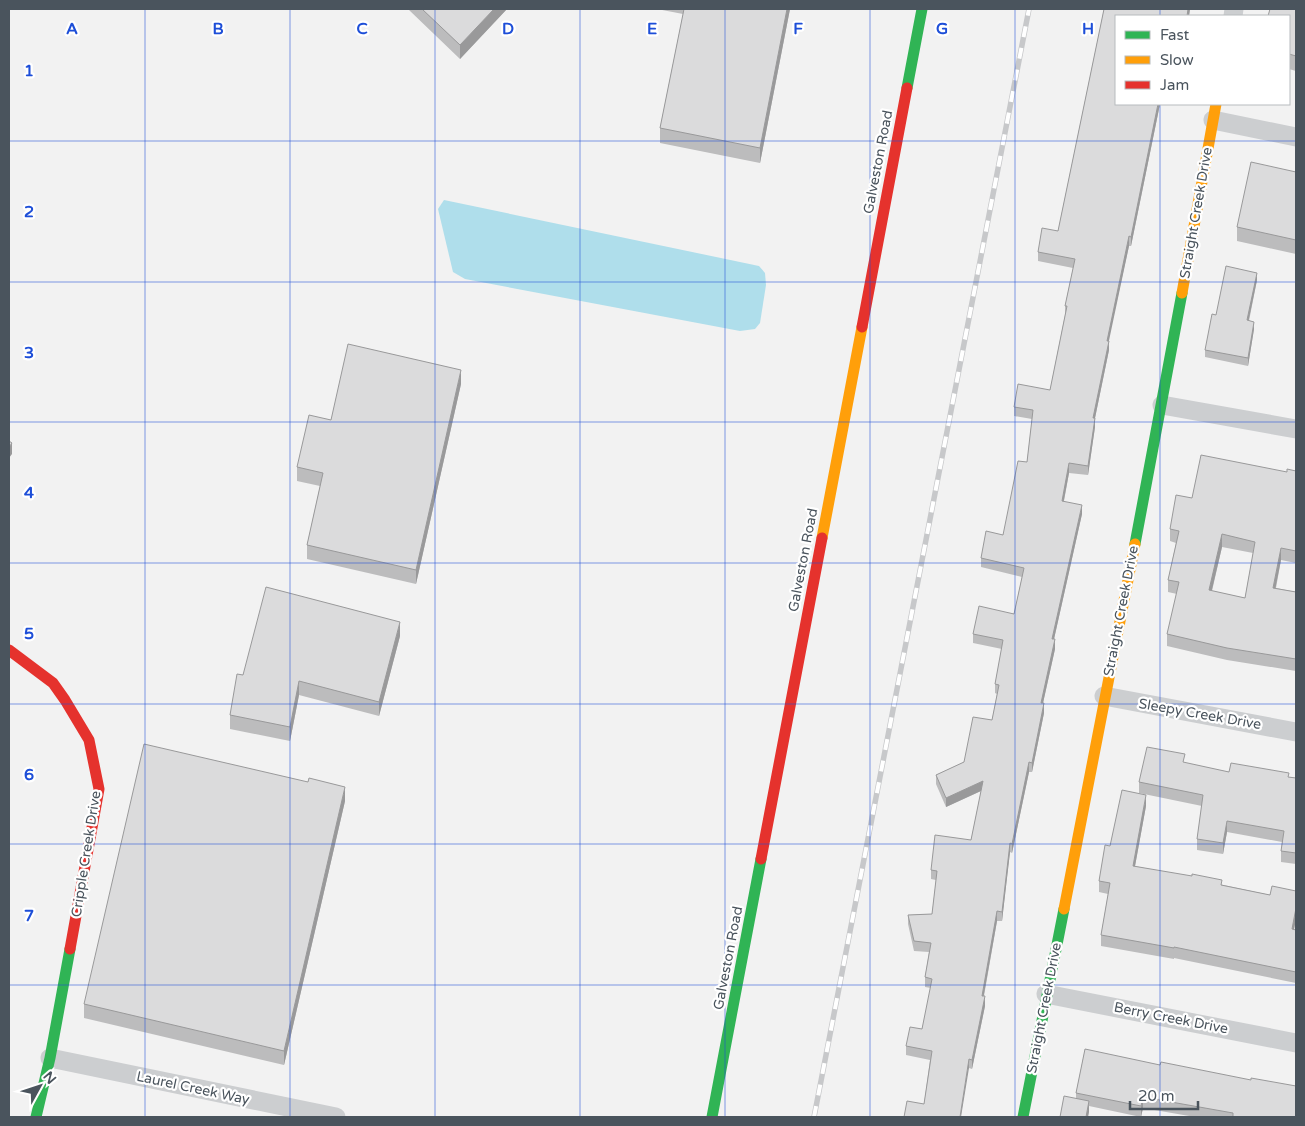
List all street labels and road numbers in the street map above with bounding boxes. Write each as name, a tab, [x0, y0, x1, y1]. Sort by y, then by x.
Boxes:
street label: Galveston Road	[860, 109, 896, 215]
street label: Straight Creek Drive	[1176, 146, 1216, 280]
street label: Galveston Road	[785, 507, 821, 613]
street label: Straight Creek Drive	[1100, 544, 1142, 678]
street label: Sleepy Creek Drive	[1137, 695, 1263, 733]
street label: Cripple Creek Drive	[68, 790, 104, 918]
street label: Galveston Road	[710, 905, 746, 1011]
street label: Straight Creek Drive	[1023, 941, 1065, 1075]
street label: Berry Creek Drive	[1113, 999, 1230, 1037]
street label: Laurel Creek Way	[135, 1068, 252, 1108]

